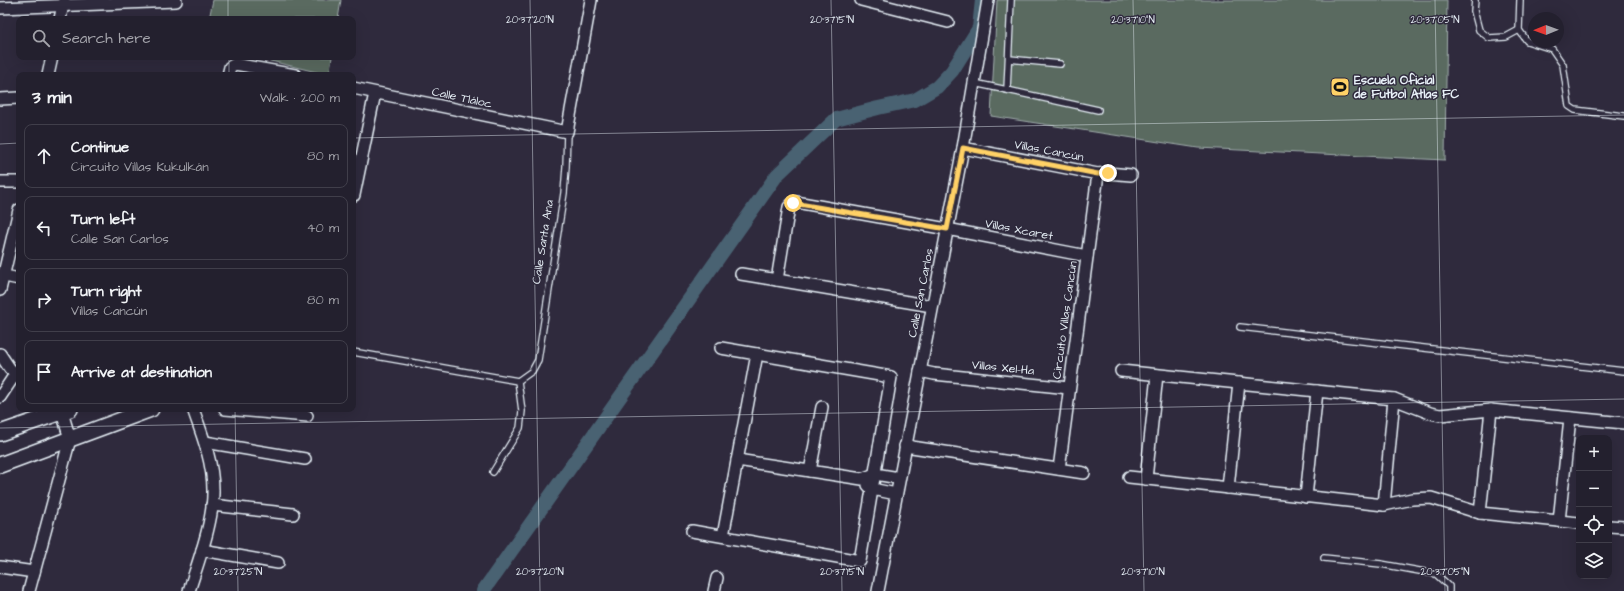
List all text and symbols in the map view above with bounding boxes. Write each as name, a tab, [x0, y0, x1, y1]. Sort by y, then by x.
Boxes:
north arrow	[1528, 12, 1564, 48]
text: 20°37'20"N	[506, 13, 554, 27]
text: 20°37'15"N	[810, 13, 854, 27]
text: 20°37'10"N	[1111, 13, 1155, 27]
text: 20°37'05"N	[1410, 13, 1460, 27]
search box	[16, 16, 356, 60]
icon: search	[30, 27, 52, 49]
text: Search here	[62, 28, 151, 49]
place label: Escuela Oficial de Futbol Atlas FC	[1353, 72, 1460, 103]
sports icon: Escuela Oficial de Futbol Atlas FC	[1329, 76, 1351, 98]
street label: Calle Tláloc	[430, 83, 494, 113]
text: 3 min	[32, 86, 72, 110]
text: Walk · 200 m	[260, 89, 340, 107]
street label: Villas Cancún	[1013, 136, 1085, 166]
text: Continue	[71, 137, 129, 158]
icon: ahead	[33, 145, 55, 167]
text: 80 m	[307, 147, 339, 165]
text: Circuito Villas Kukulkán	[71, 158, 209, 176]
route end	[1099, 164, 1117, 182]
route start	[784, 194, 802, 212]
street label: Calle Santa Ana	[528, 199, 558, 285]
text: Turn left	[71, 209, 135, 230]
street label: Villas Xcaret	[984, 215, 1055, 245]
icon: left	[33, 217, 55, 239]
text: 40 m	[307, 219, 339, 237]
text: Calle San Carlos	[71, 230, 169, 248]
street label: Calle San Carlos	[904, 247, 938, 339]
street label: Circuito Villas Cancún	[1048, 260, 1082, 380]
text: Turn right	[71, 281, 142, 302]
icon: right	[33, 289, 55, 311]
text: 80 m	[307, 291, 339, 309]
text: Villas Cancún	[71, 302, 147, 320]
street label: Villas Xel-Ha	[971, 356, 1035, 380]
icon: arrive	[33, 361, 55, 383]
text: Arrive at destination	[71, 362, 212, 383]
map controls	[1576, 435, 1612, 579]
button: +	[1576, 435, 1612, 471]
button: −	[1576, 471, 1612, 507]
button: locate	[1576, 507, 1612, 543]
button: layers	[1576, 543, 1612, 579]
text: 20°37'25"N	[214, 565, 262, 579]
text: 20°37'20"N	[516, 565, 564, 579]
text: 20°37'15"N	[820, 565, 864, 579]
text: 20°37'10"N	[1121, 565, 1165, 579]
text: 20°37'05"N	[1420, 565, 1470, 579]

